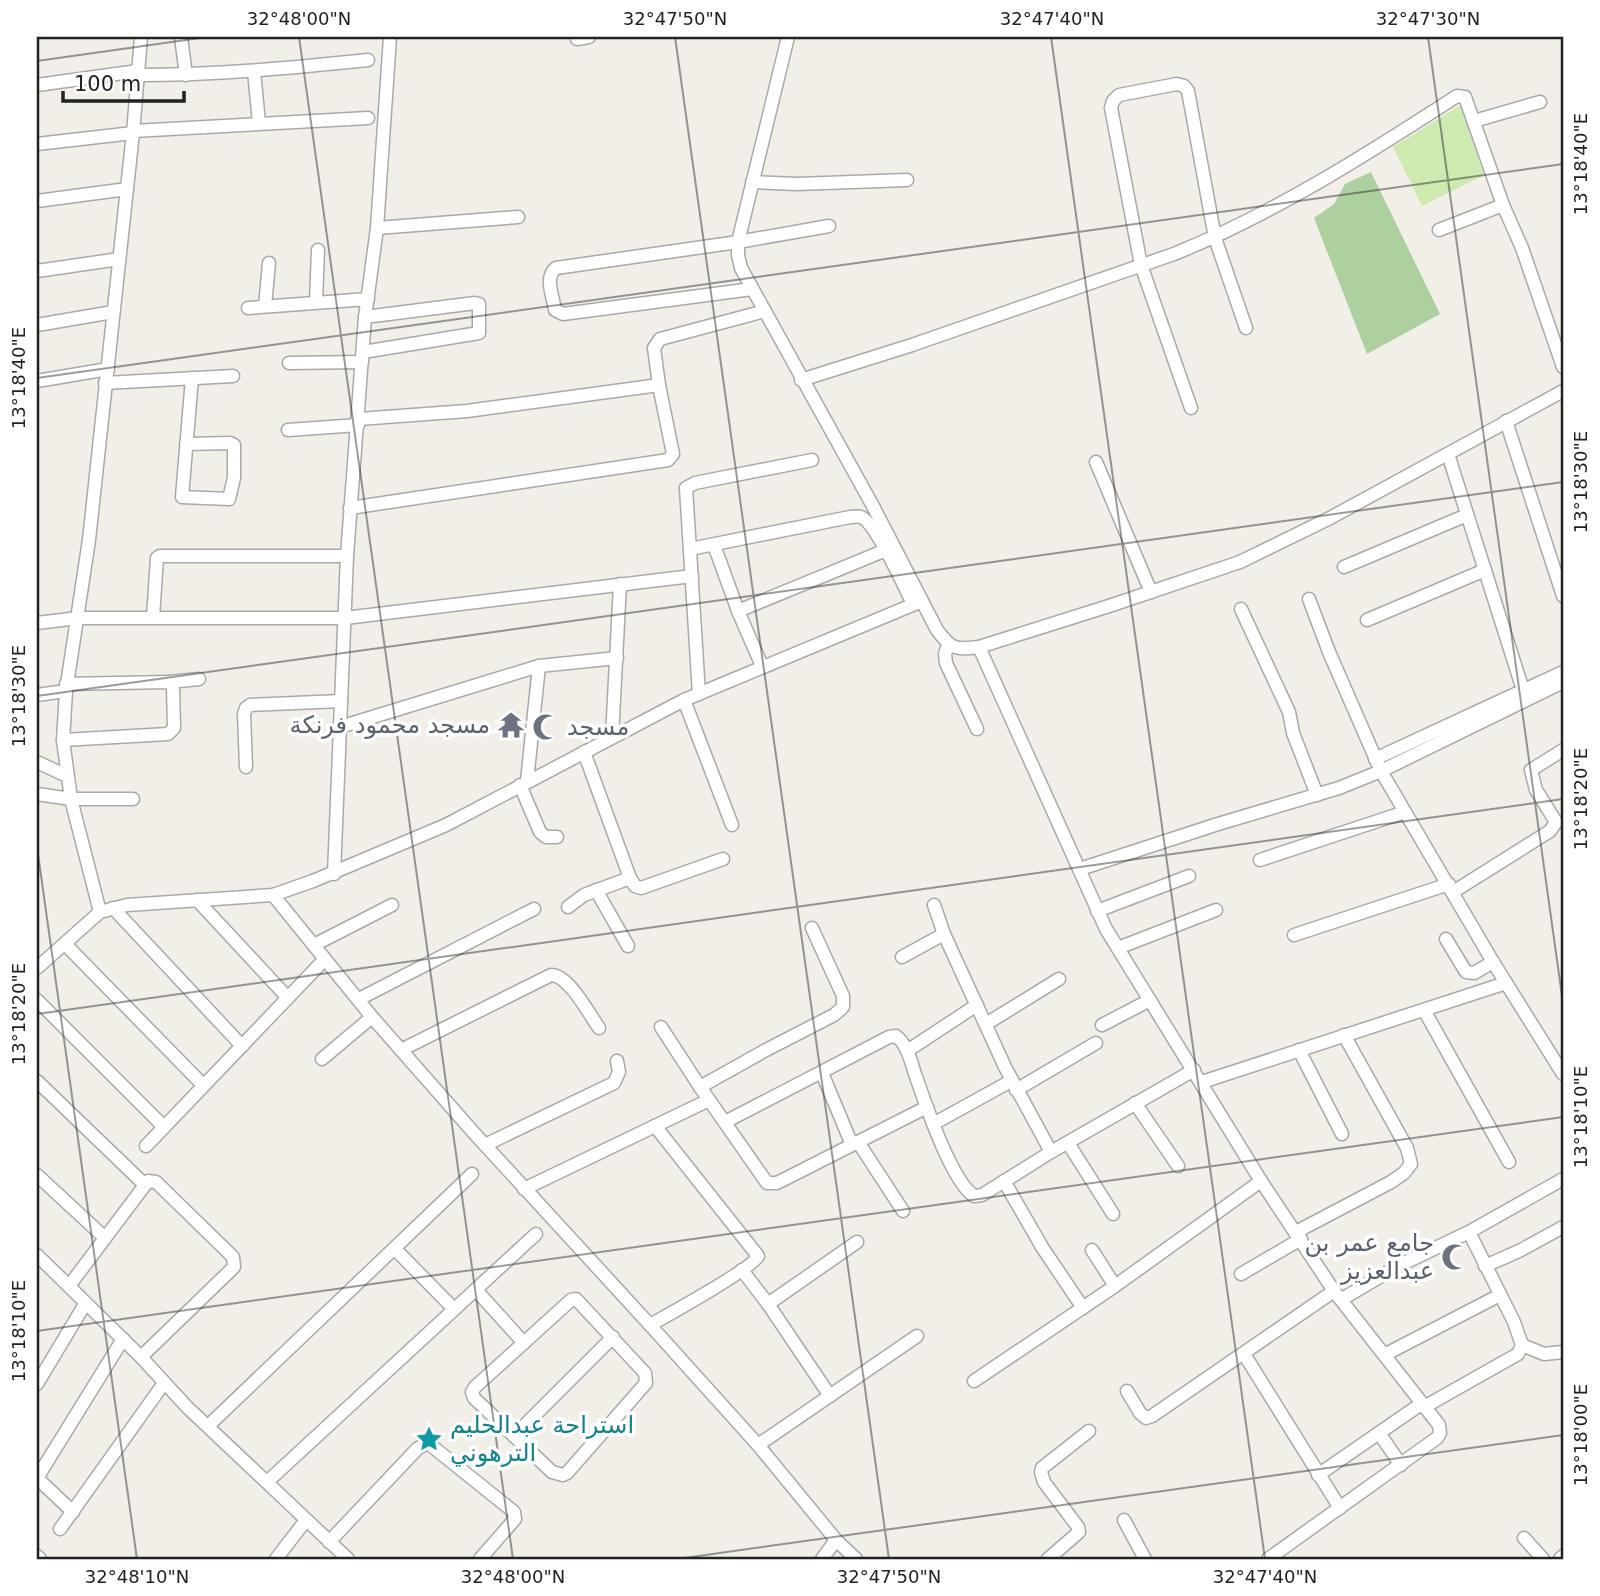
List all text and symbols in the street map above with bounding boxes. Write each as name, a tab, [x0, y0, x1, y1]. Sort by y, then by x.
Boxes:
text: 32°48'00"N	[247, 8, 351, 29]
text: 32°47'50"N	[623, 8, 727, 29]
text: 32°47'40"N	[1000, 8, 1104, 29]
text: 32°47'30"N	[1376, 8, 1480, 29]
scale bar	[63, 60, 184, 104]
text: 100 m	[74, 72, 141, 96]
text: 13°18'40"E	[1570, 113, 1591, 215]
text: 13°18'40"E	[8, 327, 29, 429]
text: 13°18'30"E	[1570, 431, 1591, 533]
text: 13°18'30"E	[8, 645, 29, 747]
temple icon: مسجد محمود فرنكة	[496, 710, 526, 740]
place label: مسجد محمود فرنكة	[290, 711, 490, 739]
mosque icon: مسجد	[531, 712, 561, 742]
place label: مسجد	[567, 713, 629, 741]
text: 13°18'20"E	[1570, 748, 1591, 850]
text: 13°18'20"E	[8, 963, 29, 1065]
text: 13°18'10"E	[1570, 1066, 1591, 1168]
place label: جامع عمر بن عبدالعزيز	[1305, 1229, 1434, 1285]
mosque icon: جامع عمر بن عبدالعزيز	[1440, 1242, 1470, 1272]
text: 13°18'10"E	[8, 1280, 29, 1382]
text: 13°18'00"E	[1570, 1384, 1591, 1486]
place label: استراحة عبدالحليم الترهوني	[450, 1411, 634, 1467]
place icon: استراحة عبدالحليم الترهوني	[414, 1424, 444, 1454]
text: 32°48'10"N	[85, 1566, 189, 1587]
text: 32°48'00"N	[461, 1566, 565, 1587]
text: 32°47'50"N	[837, 1566, 941, 1587]
text: 32°47'40"N	[1213, 1566, 1317, 1587]

